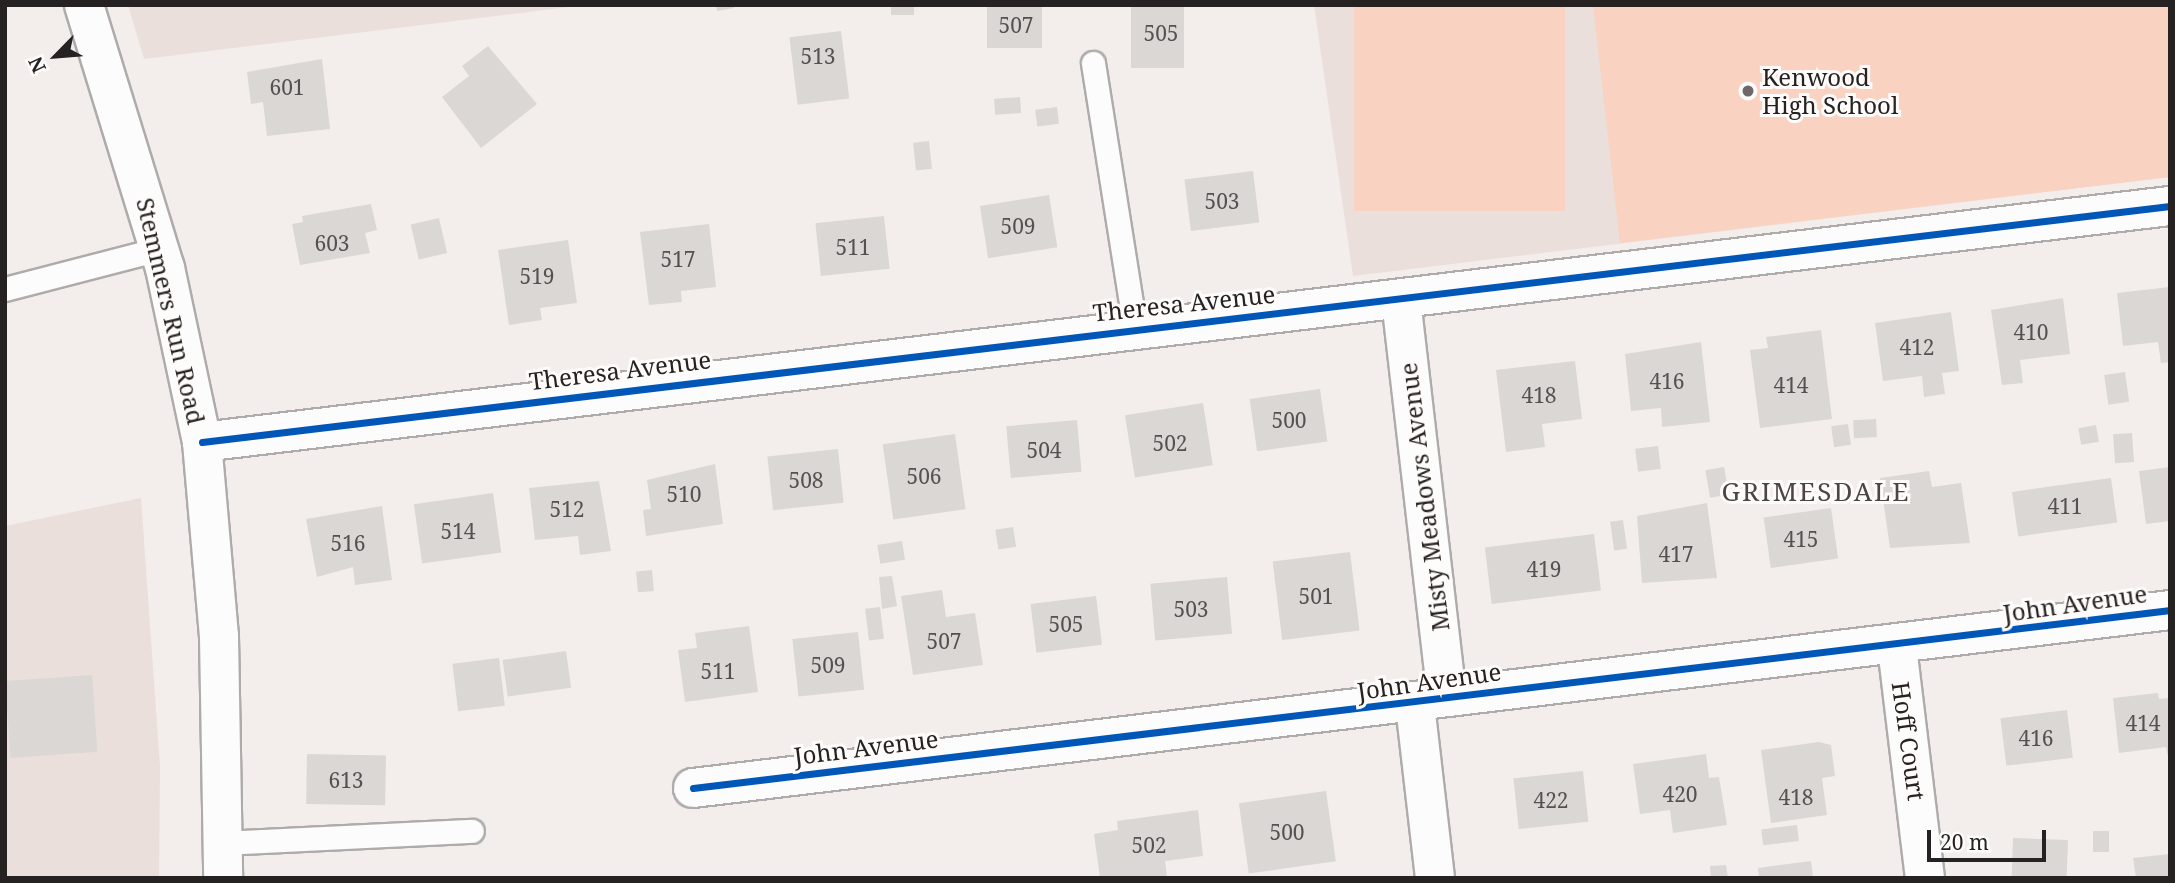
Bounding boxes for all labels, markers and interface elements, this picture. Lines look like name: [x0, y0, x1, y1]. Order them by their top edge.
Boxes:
house number: 507: [998, 12, 1034, 38]
house number: 505: [1143, 20, 1179, 46]
north arrow: [21, 21, 91, 91]
house number: 513: [800, 43, 836, 69]
text: N: [22, 53, 52, 77]
place label: Kenwood High School: [1762, 63, 1898, 119]
house number: 601: [269, 74, 305, 100]
marker: Kenwood High School: [1740, 83, 1756, 99]
house number: 503: [1204, 188, 1240, 214]
street label: Stemmers Run Road: [131, 195, 211, 427]
house number: 509: [1000, 213, 1036, 239]
house number: 603: [314, 230, 350, 256]
house number: 511: [835, 234, 871, 260]
house number: 517: [660, 246, 696, 272]
house number: 519: [519, 263, 555, 289]
street label: Theresa Avenue: [1091, 279, 1277, 327]
house number: 410: [2013, 319, 2049, 345]
house number: 412: [1899, 334, 1935, 360]
street label: Theresa Avenue: [527, 345, 713, 395]
street label: Misty Meadows Avenue: [1393, 361, 1455, 633]
house number: 416: [1649, 368, 1685, 394]
house number: 414: [1773, 372, 1809, 398]
house number: 418: [1521, 382, 1557, 408]
house number: 500: [1271, 407, 1307, 433]
house number: 502: [1152, 430, 1188, 456]
house number: 504: [1026, 437, 1062, 463]
house number: 506: [906, 463, 942, 489]
house number: 508: [788, 467, 824, 493]
district label: GRIMESDALE: [1723, 476, 1909, 508]
house number: 510: [666, 481, 702, 507]
house number: 411: [2047, 493, 2083, 519]
house number: 512: [549, 496, 585, 522]
house number: 514: [440, 518, 476, 544]
house number: 415: [1783, 526, 1819, 552]
house number: 516: [330, 530, 366, 556]
house number: 417: [1658, 541, 1694, 567]
house number: 419: [1526, 556, 1562, 582]
street label: John Avenue: [2001, 579, 2149, 627]
house number: 501: [1298, 583, 1334, 609]
house number: 503: [1173, 596, 1209, 622]
house number: 505: [1048, 611, 1084, 637]
house number: 507: [926, 628, 962, 654]
house number: 509: [810, 652, 846, 678]
street label: John Avenue: [1355, 657, 1503, 705]
house number: 511: [700, 658, 736, 684]
street label: Hoff Court: [1886, 680, 1932, 802]
house number: 414: [2125, 710, 2161, 736]
street label: John Avenue: [792, 724, 940, 770]
house number: 416: [2018, 725, 2054, 751]
house number: 613: [328, 767, 364, 793]
house number: 420: [1662, 781, 1698, 807]
house number: 418: [1778, 784, 1814, 810]
house number: 422: [1533, 787, 1569, 813]
scale bar: [1930, 816, 2049, 860]
house number: 500: [1269, 819, 1305, 845]
text: 20 m: [1940, 828, 1989, 856]
house number: 502: [1131, 832, 1167, 858]

